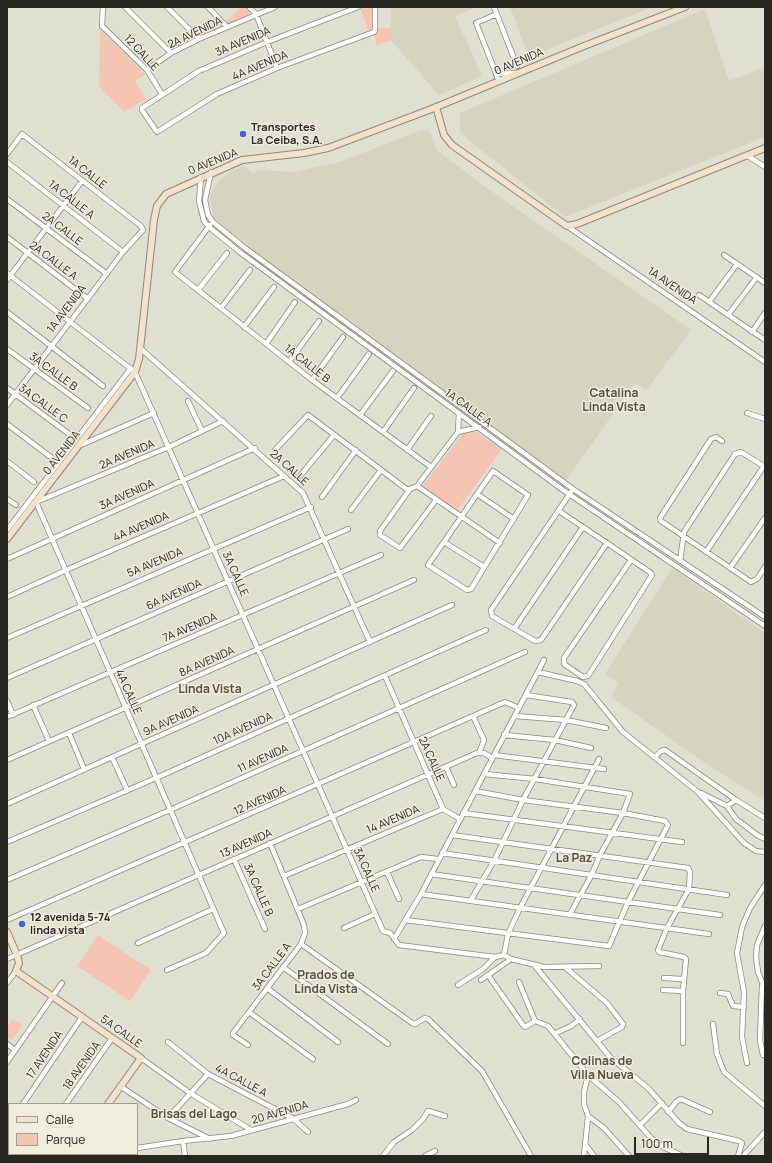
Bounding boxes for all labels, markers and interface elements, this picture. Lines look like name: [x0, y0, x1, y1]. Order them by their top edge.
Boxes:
street label: 2A AVENIDA: [166, 14, 224, 52]
street label: 3A AVENIDA: [213, 24, 273, 60]
street label: 12 CALLE: [121, 32, 161, 74]
street label: 0 AVENIDA: [492, 46, 546, 78]
street label: 4A AVENIDA: [230, 48, 290, 84]
place label: Transportes La Ceiba, S.A.: [251, 121, 323, 147]
marker: Transportes La Ceiba, S.A.: [238, 129, 248, 139]
street label: 0 AVENIDA: [186, 146, 240, 178]
street label: 1A CALLE: [65, 154, 109, 192]
street label: 1A CALLE A: [45, 178, 97, 222]
street label: 2A CALLE: [39, 209, 85, 249]
street label: 2A CALLE A: [26, 239, 80, 283]
street label: 1A AVENIDA: [645, 265, 699, 307]
street label: 1A AVENIDA: [45, 282, 89, 336]
street label: 1A CALLE B: [281, 342, 333, 386]
street label: 3A CALLE B: [26, 350, 80, 394]
street label: 3A CALLE C: [16, 382, 70, 426]
street label: 1A CALLE A: [442, 387, 494, 429]
district label: Catalina Linda Vista: [582, 387, 646, 415]
street label: 0 AVENIDA: [41, 428, 83, 478]
street label: 2A AVENIDA: [97, 437, 157, 473]
street label: 2A CALLE: [267, 447, 311, 489]
street label: 3A AVENIDA: [98, 477, 156, 513]
street label: 4A AVENIDA: [111, 509, 171, 545]
street label: 5A AVENIDA: [125, 545, 185, 581]
street label: 3A CALLE: [219, 550, 251, 598]
street label: 6A AVENIDA: [144, 577, 204, 613]
street label: 7A AVENIDA: [161, 611, 219, 645]
street label: 8A AVENIDA: [177, 644, 237, 680]
street label: 4A CALLE: [112, 667, 144, 717]
district label: Linda Vista: [178, 683, 242, 697]
street label: 9A AVENIDA: [141, 703, 201, 739]
street label: 10A AVENIDA: [211, 710, 275, 748]
street label: 2A CALLE: [415, 735, 447, 783]
street label: 11 AVENIDA: [236, 742, 290, 776]
street label: 12 AVENIDA: [232, 784, 288, 818]
street label: 14 AVENIDA: [365, 803, 421, 837]
street label: 13 AVENIDA: [218, 827, 274, 861]
street label: 3A CALLE: [350, 846, 382, 894]
district label: La Paz: [556, 852, 592, 866]
street label: 3A CALLE B: [241, 862, 275, 918]
place label: 12 avenida 5-74 linda vista: [30, 911, 110, 937]
marker: 12 avenida 5-74 linda vista: [17, 919, 27, 929]
street label: 3A CALLE A: [250, 940, 294, 994]
district label: Prados de Linda Vista: [294, 969, 358, 997]
street label: 5A CALLE: [98, 1013, 144, 1051]
street label: 17 AVENIDA: [24, 1028, 66, 1082]
street label: 18 AVENIDA: [60, 1039, 104, 1093]
district label: Colinas de Villa Nueva: [570, 1055, 634, 1083]
street label: 4A CALLE A: [213, 1062, 269, 1100]
street label: 20 AVENIDA: [250, 1099, 310, 1127]
legend: [8, 1103, 138, 1155]
district label: Brisas del Lago: [151, 1108, 237, 1122]
text: Calle: [46, 1111, 74, 1128]
scale bar: [636, 1129, 711, 1155]
text: Parque: [46, 1131, 85, 1148]
text: 100 m: [641, 1135, 673, 1152]

